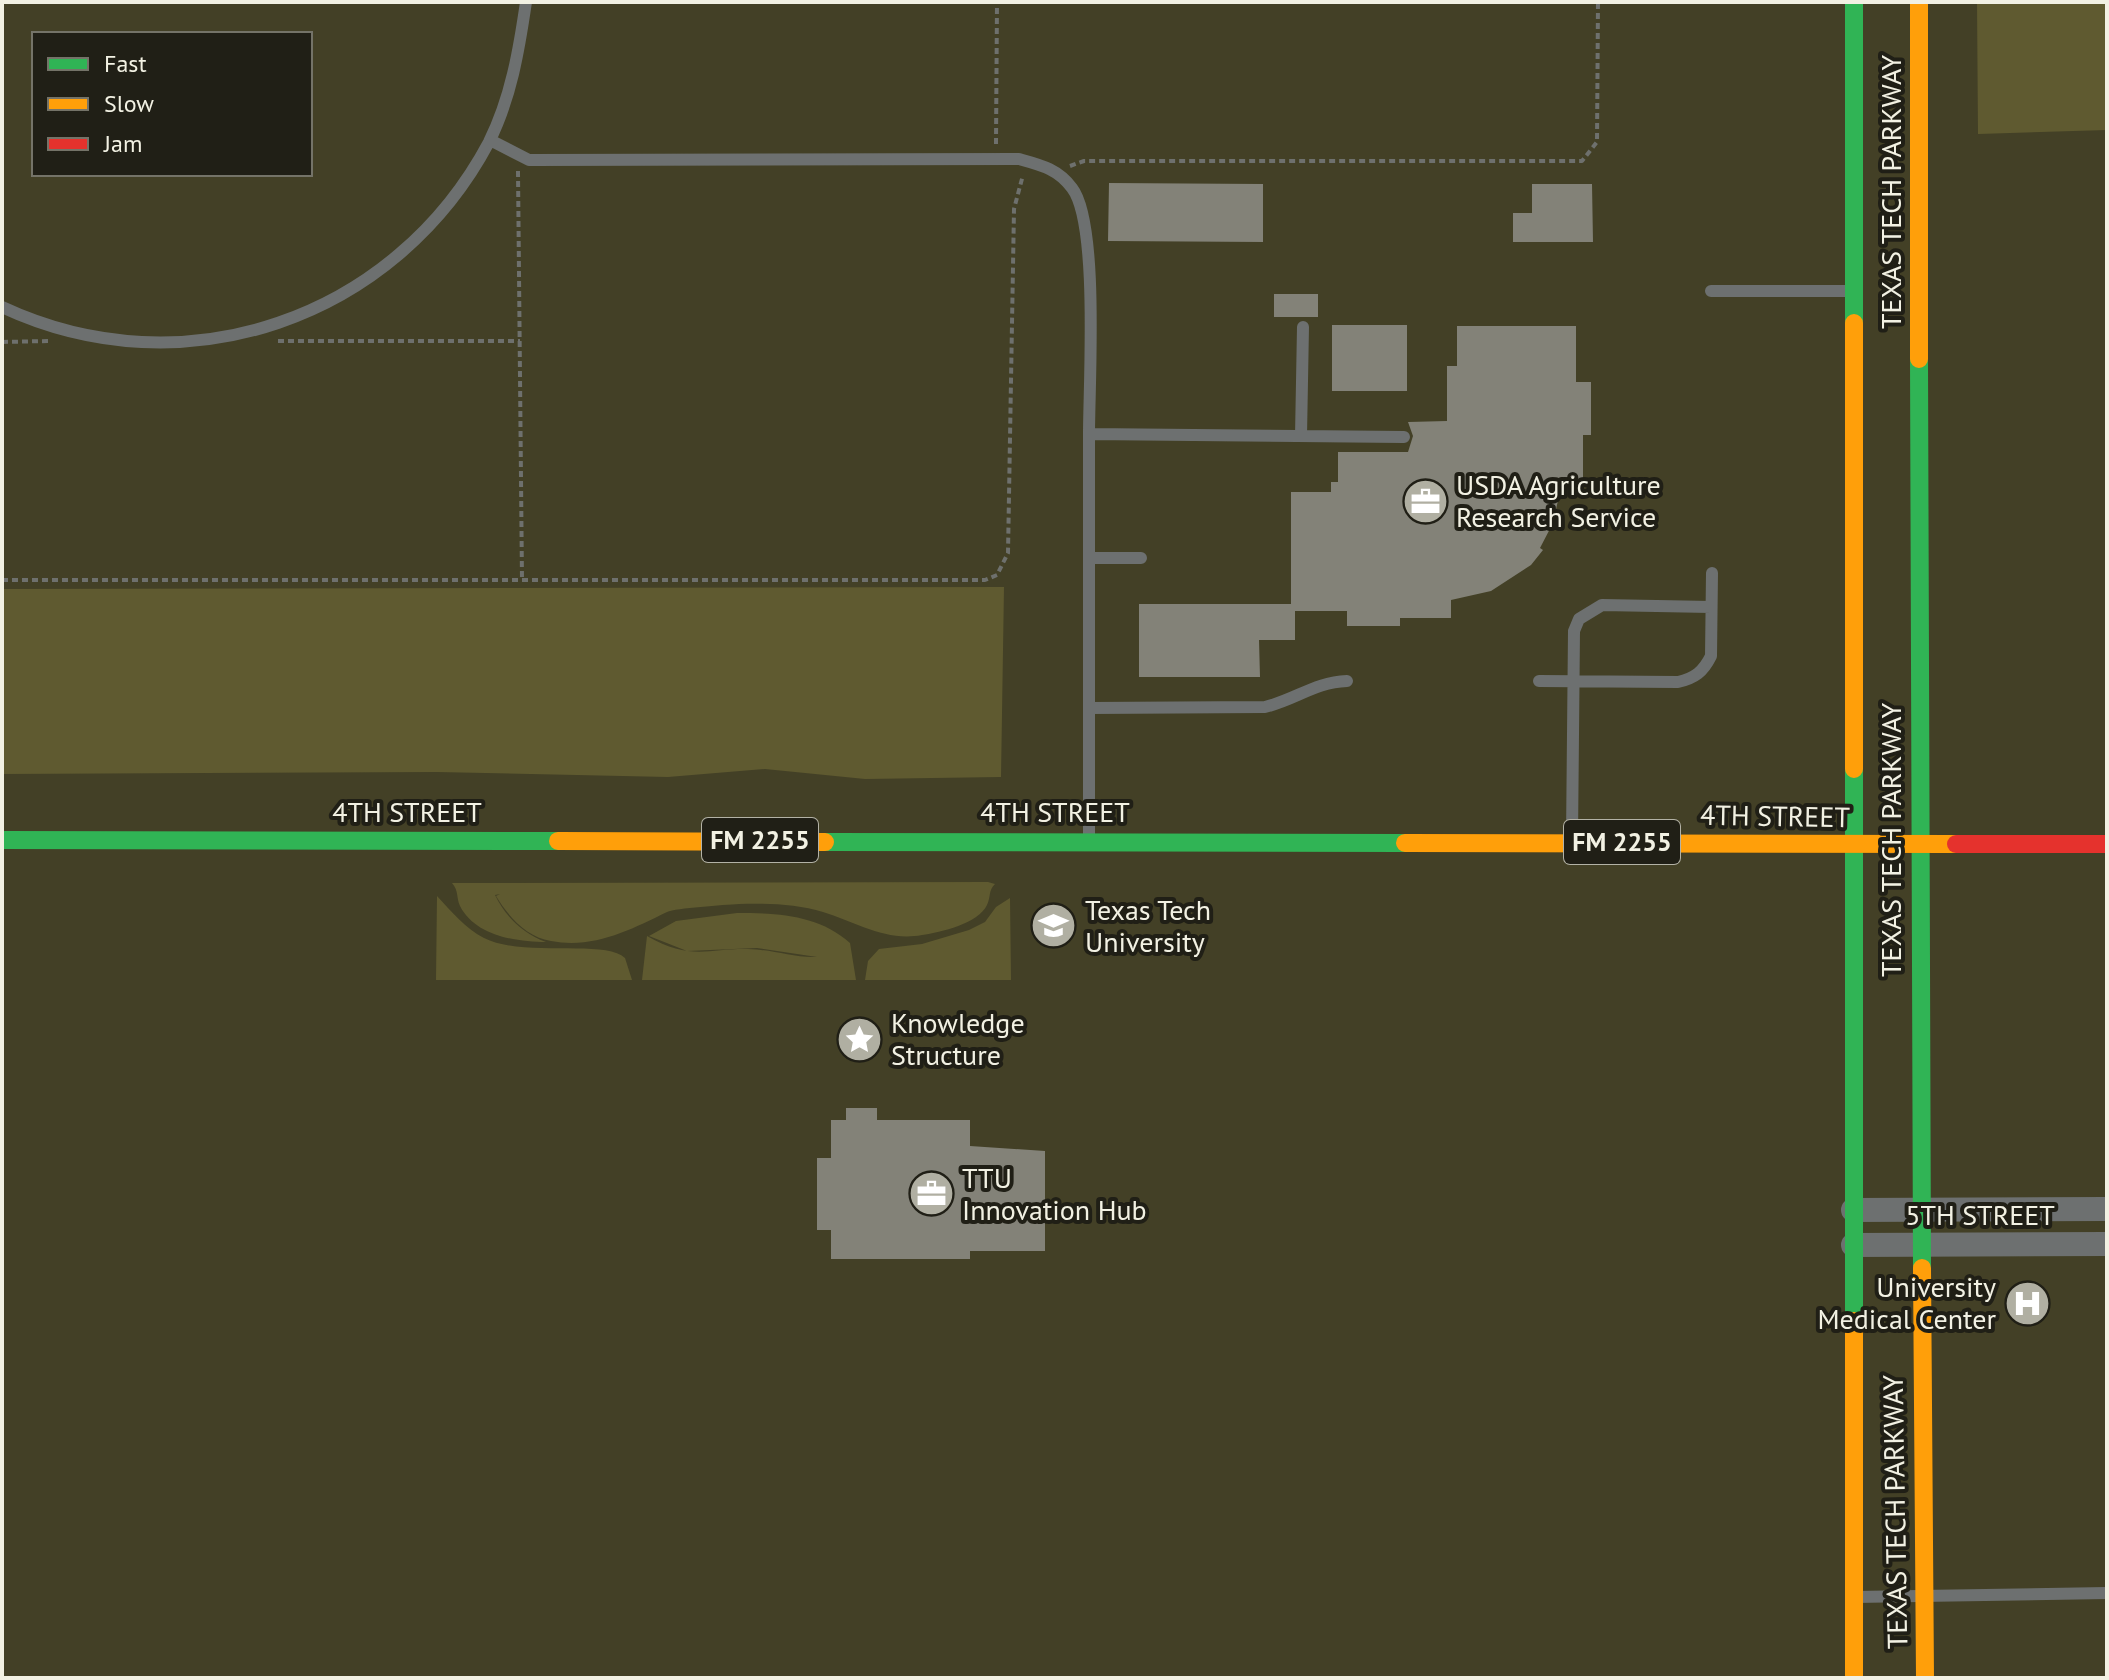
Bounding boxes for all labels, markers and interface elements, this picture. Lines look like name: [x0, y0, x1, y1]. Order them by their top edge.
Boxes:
legend: [32, 32, 312, 176]
text: Fast: [104, 48, 147, 79]
street label: TEXAS TECH PARKWAY: [1872, 55, 1909, 329]
text: Slow: [104, 88, 154, 119]
text: Jam: [103, 128, 142, 159]
place label: USDA Agriculture Research Service: [1456, 466, 1661, 535]
office icon: USDA Agriculture Research Service: [1401, 477, 1449, 525]
street label: TEXAS TECH PARKWAY: [1872, 703, 1909, 977]
street label: 4TH STREET: [332, 793, 482, 830]
street label: 4TH STREET: [980, 793, 1130, 830]
street label: 4TH STREET: [1700, 796, 1851, 835]
road number: FM 2255: [702, 818, 818, 862]
road number: FM 2255: [1564, 820, 1680, 864]
place label: Texas Tech University: [1085, 891, 1211, 960]
school or university icon: Texas Tech University: [1030, 902, 1078, 950]
place label: Knowledge Structure: [891, 1004, 1025, 1073]
place icon: Knowledge Structure: [836, 1015, 884, 1063]
place label: TTU Innovation Hub: [962, 1159, 1147, 1228]
office icon: TTU Innovation Hub: [907, 1170, 955, 1218]
street label: 5TH STREET: [1905, 1196, 2055, 1233]
place label: University Medical Center: [1817, 1268, 1996, 1337]
hospital icon: University Medical Center: [2003, 1279, 2051, 1327]
street label: TEXAS TECH PARKWAY: [1874, 1374, 1915, 1649]

